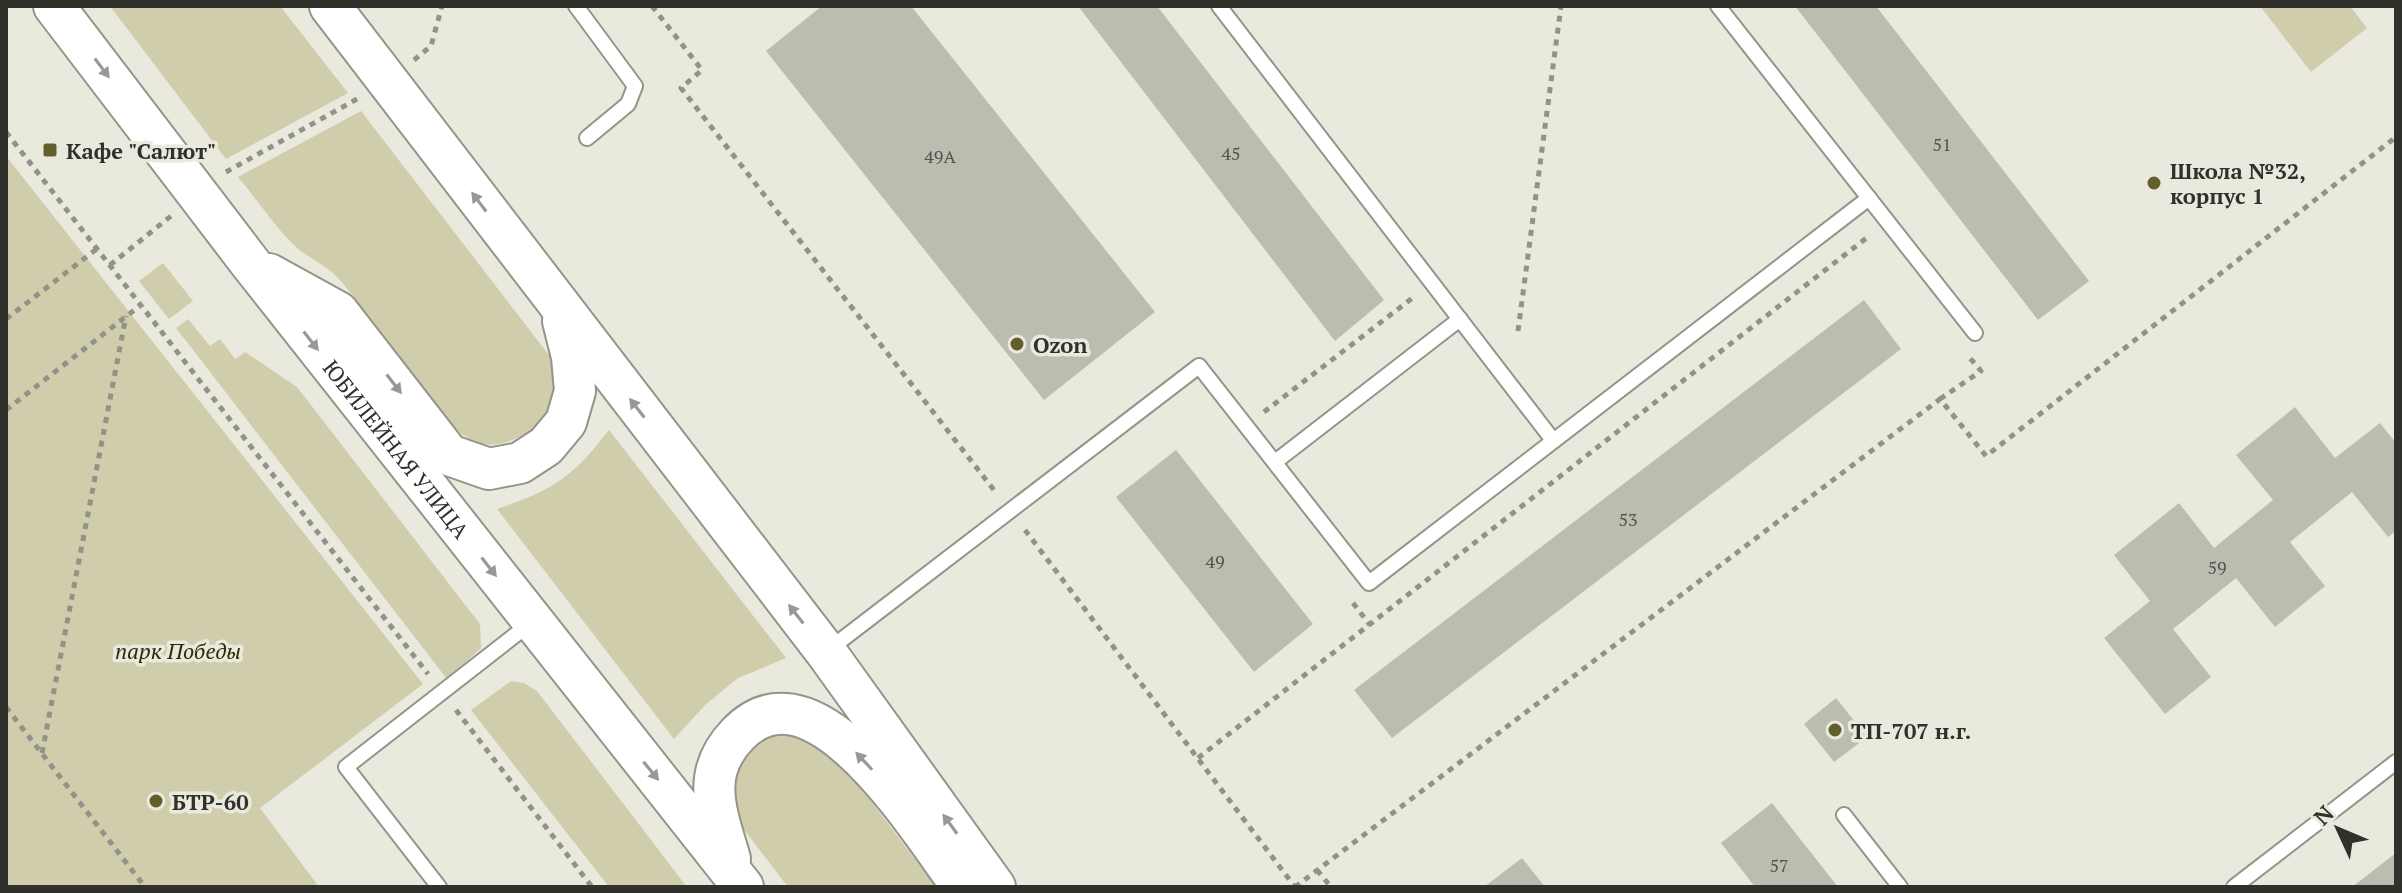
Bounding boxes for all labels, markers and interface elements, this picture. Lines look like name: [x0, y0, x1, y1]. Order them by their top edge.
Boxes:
one-way arrow: [93, 58, 109, 78]
house number: 51: [1932, 132, 1952, 156]
place label: Кафе "Салют": [66, 136, 216, 165]
marker: Кафе "Салют": [41, 141, 59, 159]
house number: 45: [1221, 141, 1241, 165]
house number: 49А: [924, 144, 956, 168]
place label: Школа №32, корпус 1: [2170, 156, 2306, 210]
marker: Школа №32, корпус 1: [2145, 174, 2163, 192]
one-way arrow: [471, 192, 487, 212]
place label: Ozon: [1033, 330, 1087, 359]
one-way arrow: [303, 331, 319, 351]
marker: Ozon: [1008, 335, 1026, 353]
street label: ЮБИЛЕЙНАЯ УЛИЦА: [317, 354, 477, 545]
one-way arrow: [385, 374, 401, 394]
one-way arrow: [629, 398, 646, 418]
house number: 53: [1618, 507, 1638, 531]
house number: 49: [1205, 549, 1225, 573]
house number: 59: [2207, 555, 2227, 579]
one-way arrow: [481, 557, 497, 577]
one-way arrow: [789, 604, 805, 624]
park label: парк Победы: [115, 636, 241, 665]
place label: ТП-707 н.г.: [1851, 716, 1971, 745]
marker: ТП-707 н.г.: [1826, 721, 1844, 739]
one-way arrow: [855, 751, 873, 770]
one-way arrow: [642, 761, 659, 781]
place label: БТР-60: [172, 787, 249, 816]
north arrow: [2298, 789, 2378, 869]
marker: БТР-60: [147, 792, 165, 810]
text: N: [2307, 798, 2340, 831]
one-way arrow: [942, 813, 958, 834]
house number: 57: [1769, 853, 1789, 877]

